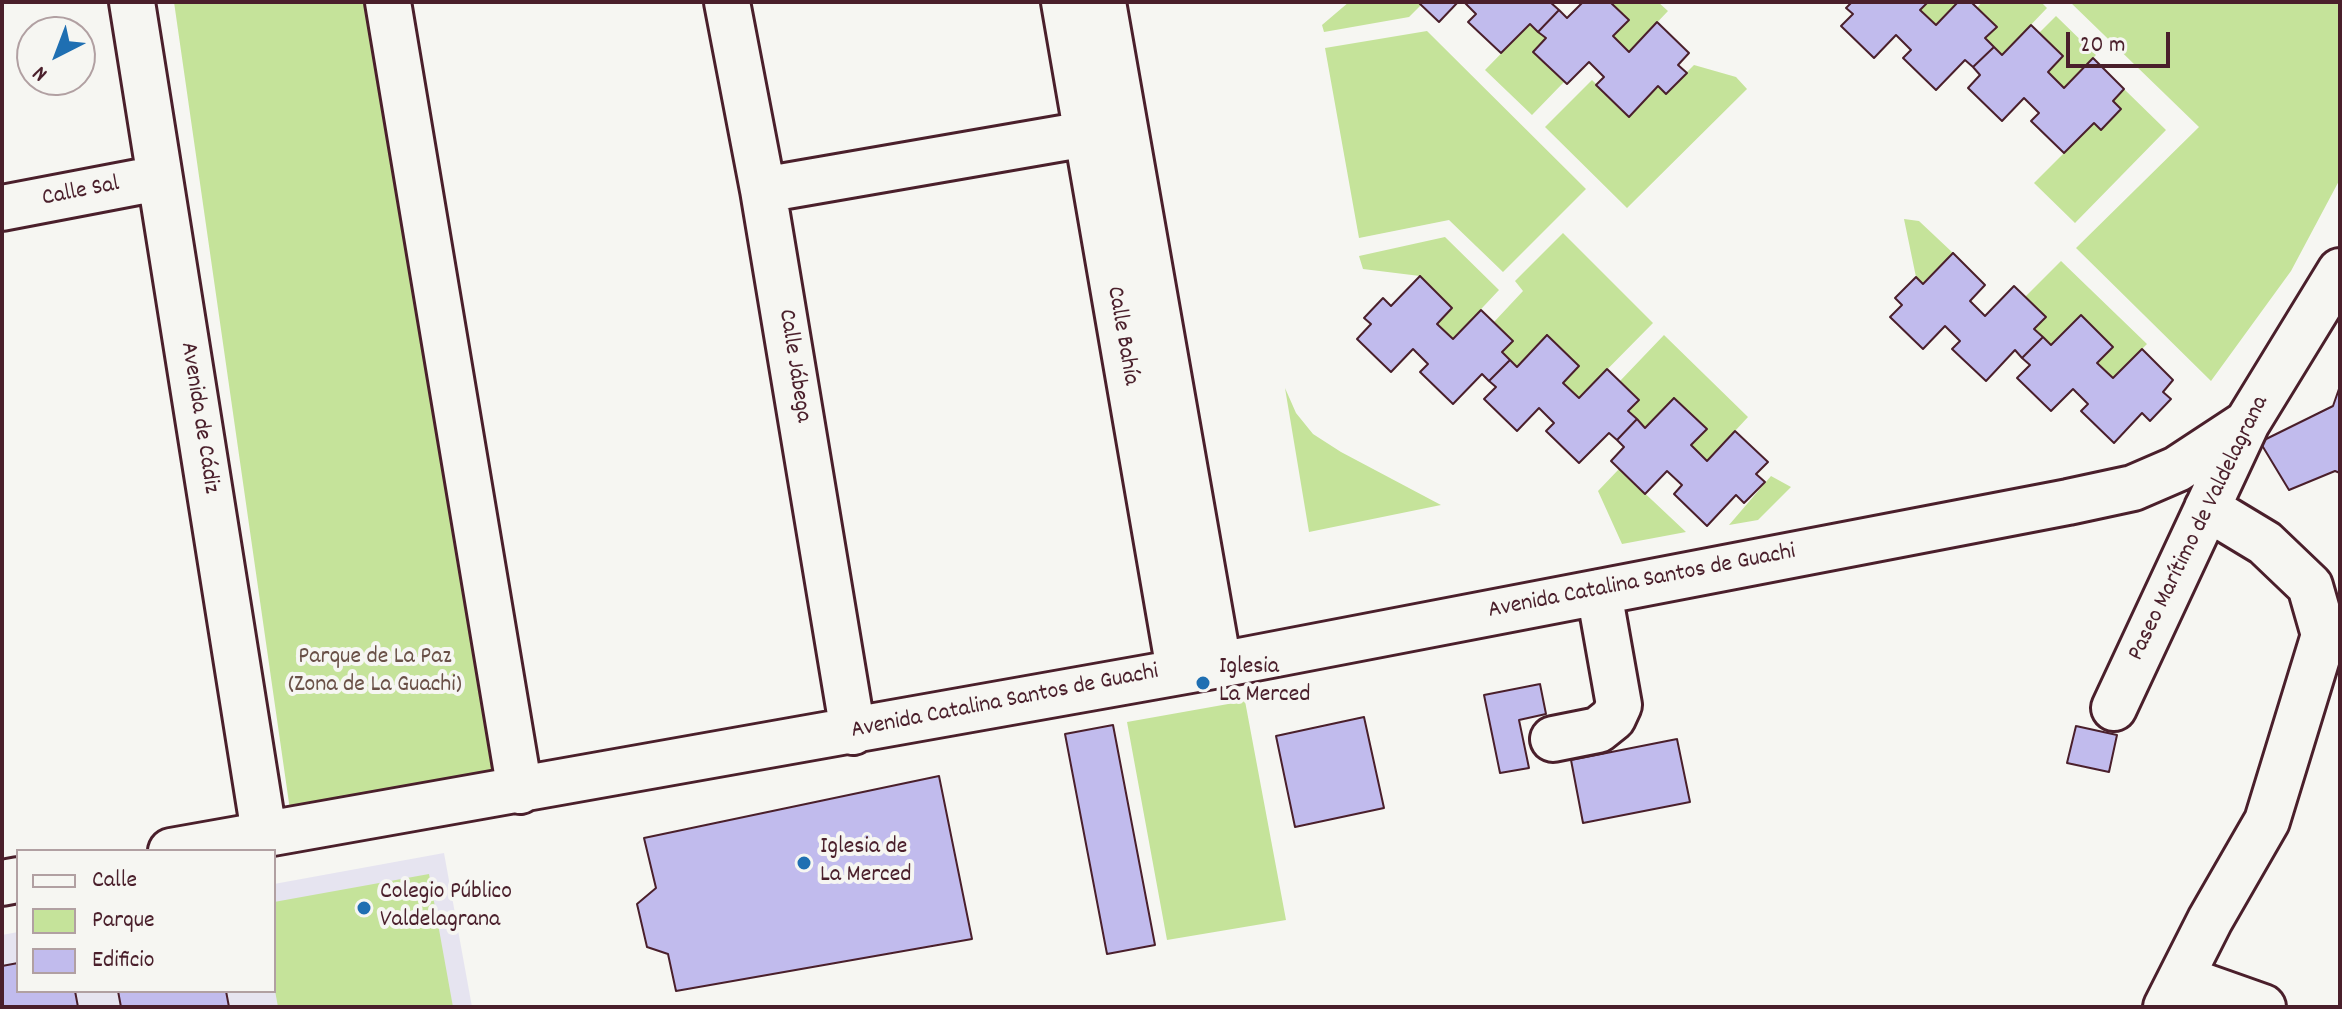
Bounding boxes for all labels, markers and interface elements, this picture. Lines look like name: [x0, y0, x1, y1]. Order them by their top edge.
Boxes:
north arrow: [16, 16, 96, 96]
scale bar: [2070, 16, 2174, 66]
text: 20 m: [2080, 29, 2126, 63]
text: N: [27, 58, 55, 88]
street label: Calle Sal: [40, 171, 122, 215]
street label: Calle Bahía: [1098, 284, 1144, 388]
street label: Calle Jábega: [770, 307, 816, 425]
street label: Avenida de Cádiz: [172, 340, 224, 496]
street label: Paseo Marítimo de Valdelagrana: [2123, 392, 2277, 666]
street label: Avenida Catalina Santos de Guachi: [1486, 539, 1798, 627]
park label: Parque de La Paz (Zona de La Guachi): [288, 645, 462, 701]
place label: Iglesia La Merced: [1219, 655, 1311, 711]
street label: Avenida Catalina Santos de Guachi: [849, 659, 1161, 747]
marker: Iglesia La Merced: [1194, 674, 1212, 692]
place label: Iglesia de La Merced: [820, 835, 912, 891]
legend: [16, 849, 276, 993]
marker: Iglesia de La Merced: [795, 854, 813, 872]
text: Calle: [92, 864, 137, 898]
place label: Colegio Público Valdelagrana: [380, 880, 512, 936]
marker: Colegio Público Valdelagrana: [355, 899, 373, 917]
text: Parque: [92, 904, 155, 938]
text: Edificio: [92, 944, 154, 978]

